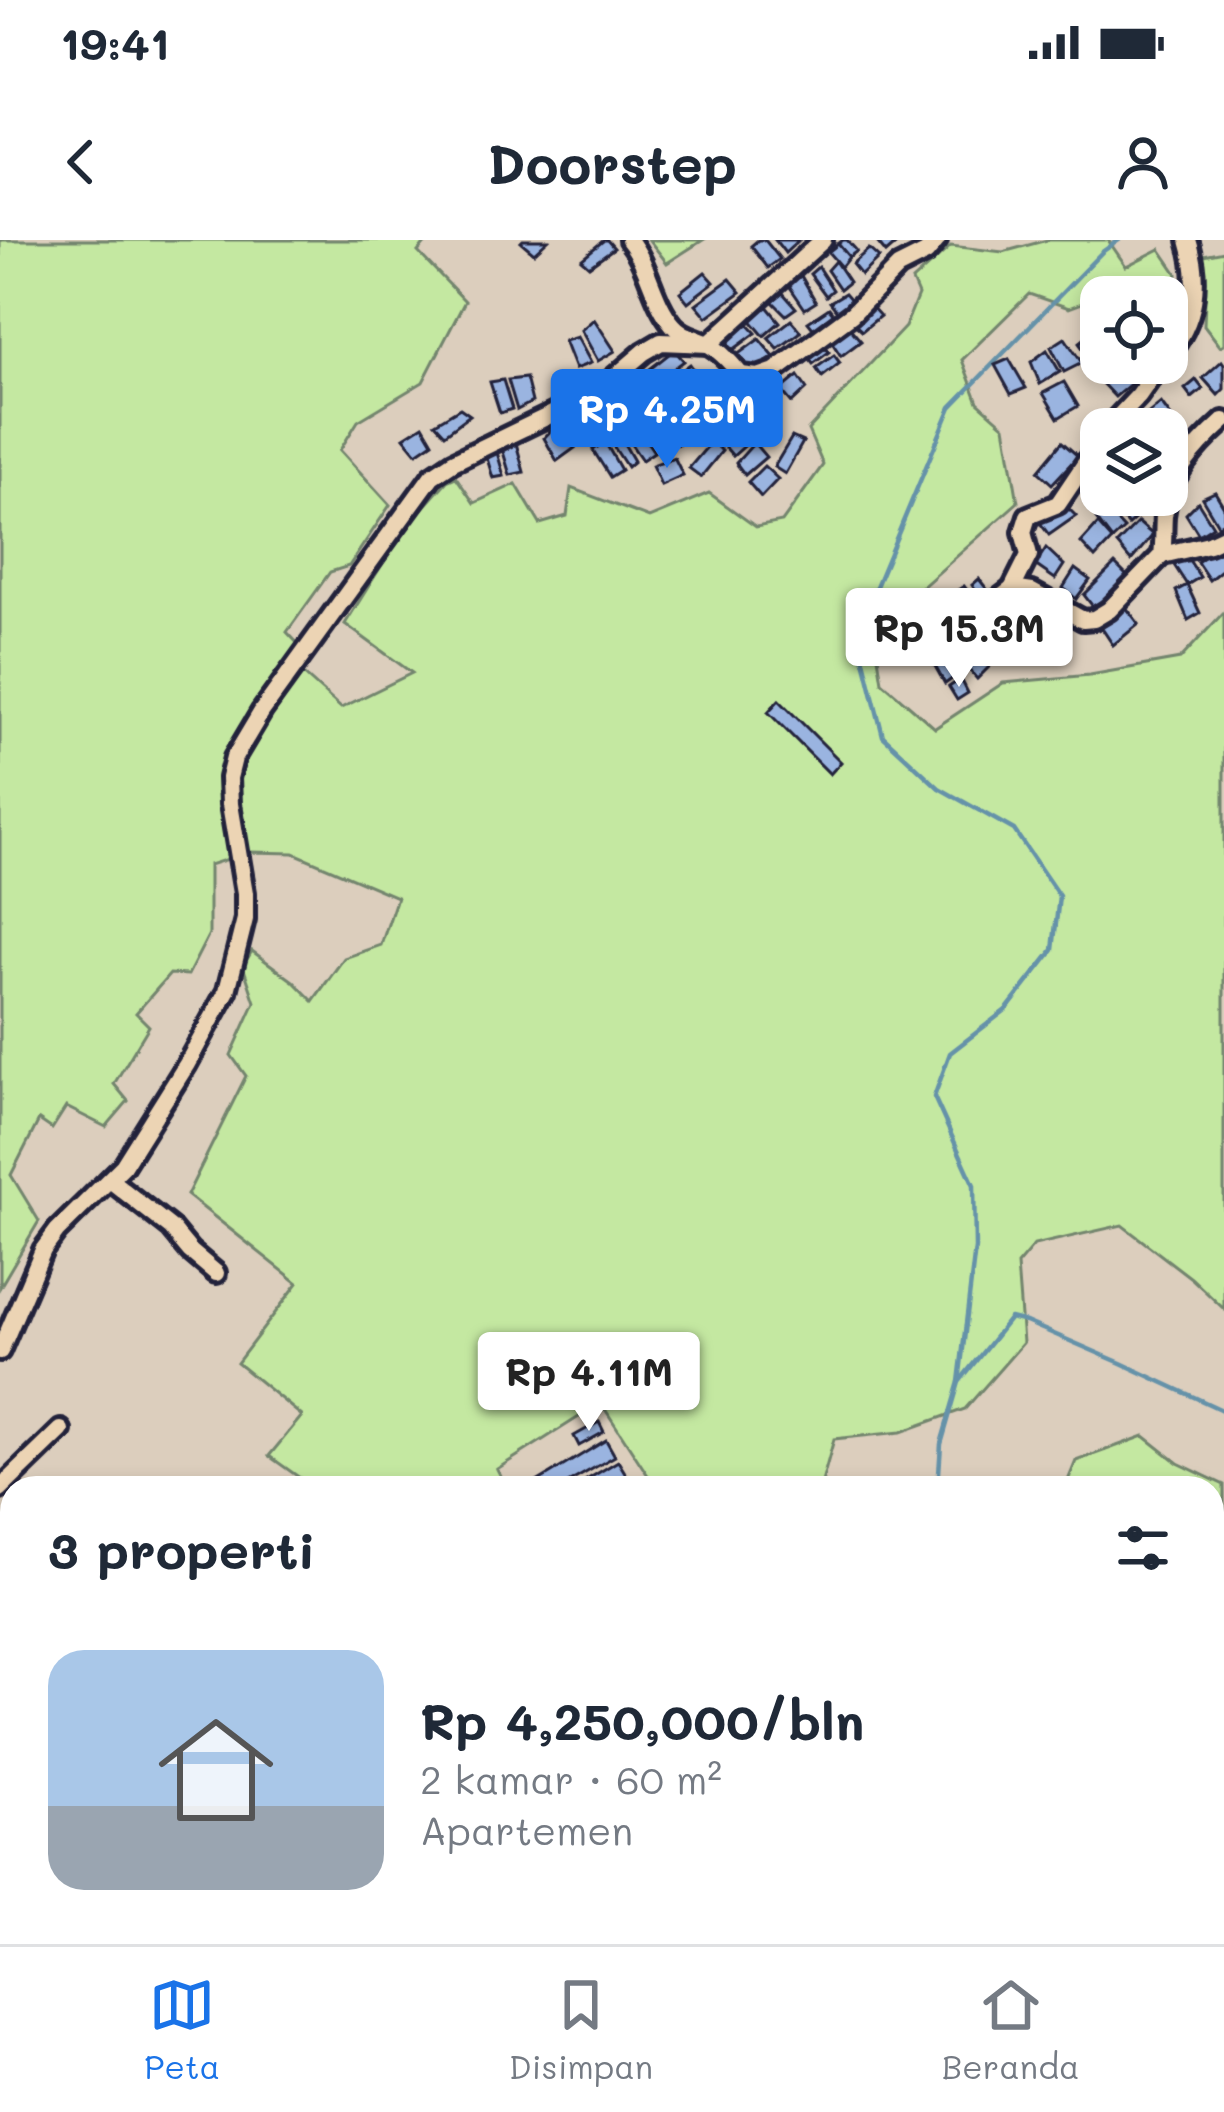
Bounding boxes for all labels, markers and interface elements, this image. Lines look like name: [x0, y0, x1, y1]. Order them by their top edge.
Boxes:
text: 19:41: [60, 13, 170, 71]
text: Doorstep: [487, 127, 737, 198]
icon: back: [48, 129, 114, 195]
icon: person: [1110, 129, 1176, 195]
map controls: [1080, 276, 1188, 516]
button: locate: [1080, 276, 1188, 384]
pin: Rp 4.25M: [543, 369, 791, 471]
text: Rp 4.25M: [578, 382, 756, 433]
button: layers: [1080, 408, 1188, 516]
pin: Rp 15.3M: [835, 588, 1083, 690]
text: Rp 15.3M: [873, 601, 1045, 652]
pin: Rp 4.11M: [465, 1332, 713, 1434]
text: Rp 4.11M: [505, 1345, 673, 1396]
text: 3 properti: [48, 1515, 316, 1582]
icon: filters: [1110, 1515, 1176, 1581]
text: Rp 4,250,000/bln: [420, 1686, 864, 1753]
icon: home: [144, 1698, 288, 1842]
text: 2 kamar · 60 m²: [420, 1753, 722, 1804]
text: Apartemen: [420, 1804, 633, 1855]
tab: Peta: [144, 1972, 220, 2087]
tab: Disimpan: [509, 1972, 653, 2087]
tab: Beranda: [942, 1972, 1080, 2087]

